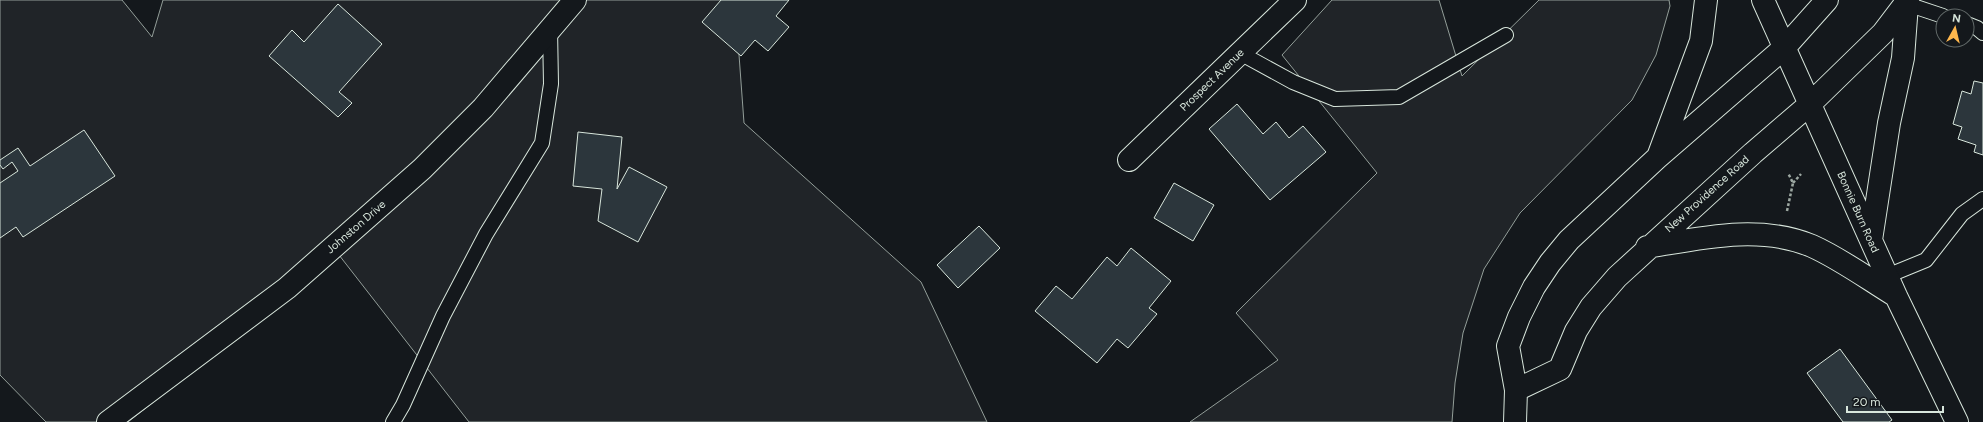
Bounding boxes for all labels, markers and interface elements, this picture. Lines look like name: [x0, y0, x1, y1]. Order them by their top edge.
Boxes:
north arrow: [1935, 8, 1975, 48]
text: N: [1951, 12, 1961, 26]
street label: Prospect Avenue: [1177, 46, 1247, 114]
street label: New Providence Road: [1662, 153, 1752, 235]
street label: Bonnie Burn Road: [1834, 169, 1882, 255]
street label: Johnston Drive: [324, 198, 388, 256]
scale bar: [1847, 388, 1943, 414]
text: 20 m: [1853, 395, 1881, 409]

